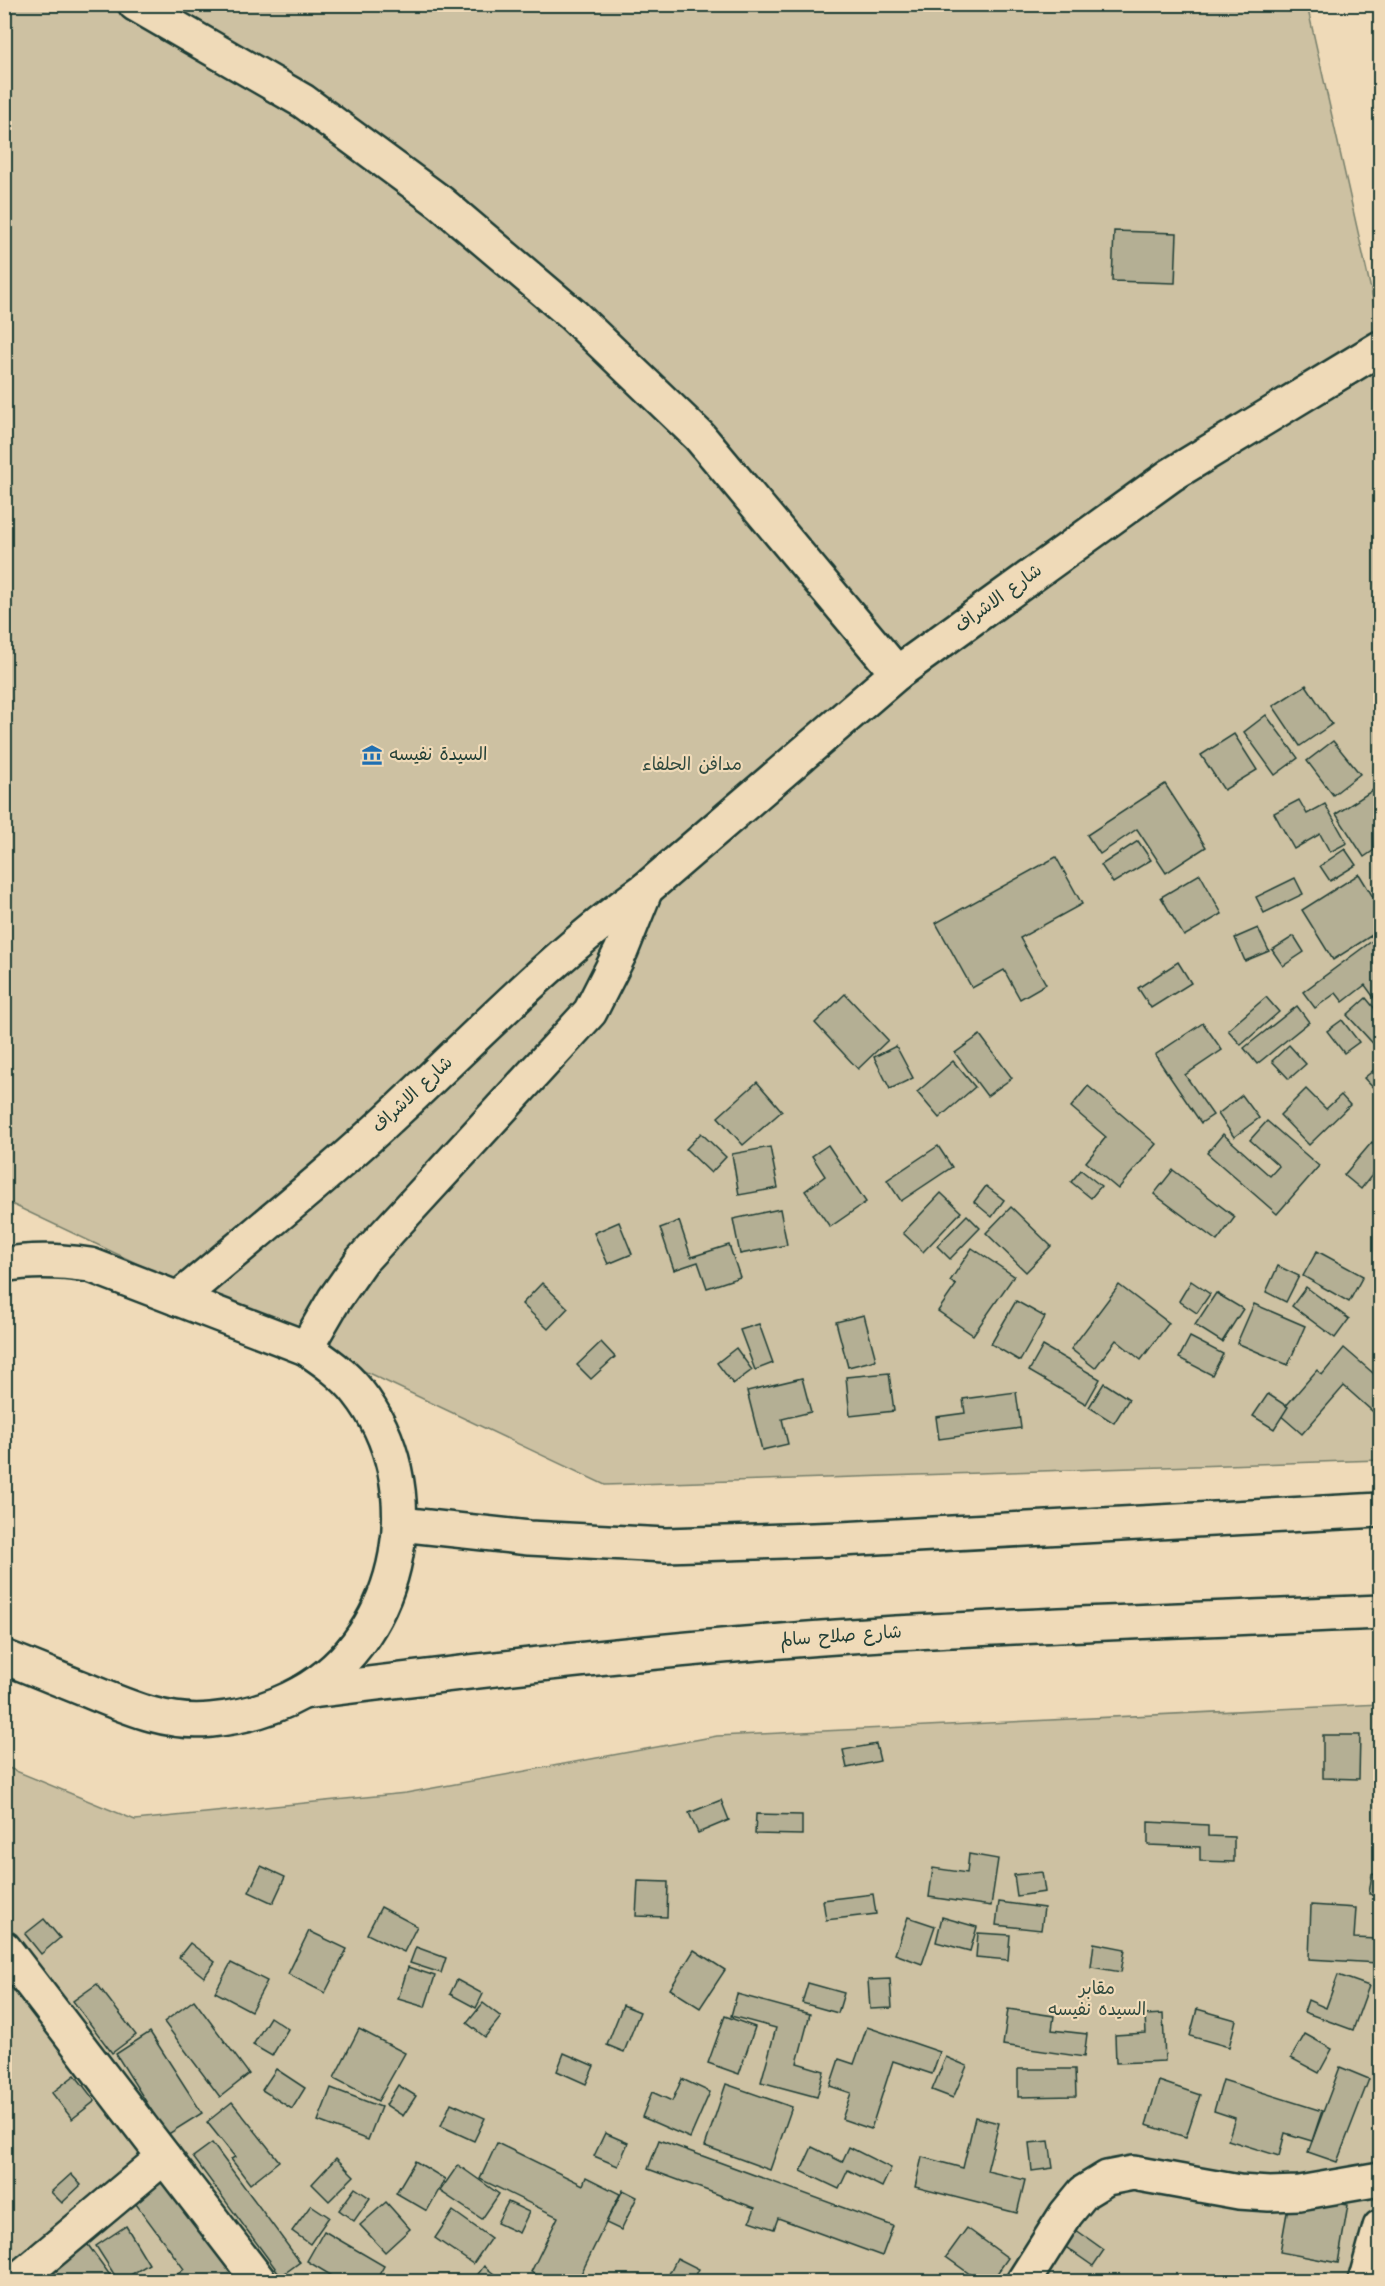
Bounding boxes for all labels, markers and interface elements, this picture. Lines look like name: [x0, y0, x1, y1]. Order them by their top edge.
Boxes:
street label: شارع الاشراف: [949, 557, 1049, 641]
place label: السيدة نفيسه: [389, 741, 487, 770]
museum icon: السيدة نفيسه: [360, 743, 384, 767]
park label: مدافن الحلفاء: [642, 751, 742, 780]
street label: شارع الاشراف: [366, 1049, 460, 1141]
street label: شارع صلاح سالم: [779, 1618, 903, 1656]
park label: مقابر السيده نفيسه: [1048, 1975, 1146, 2025]

